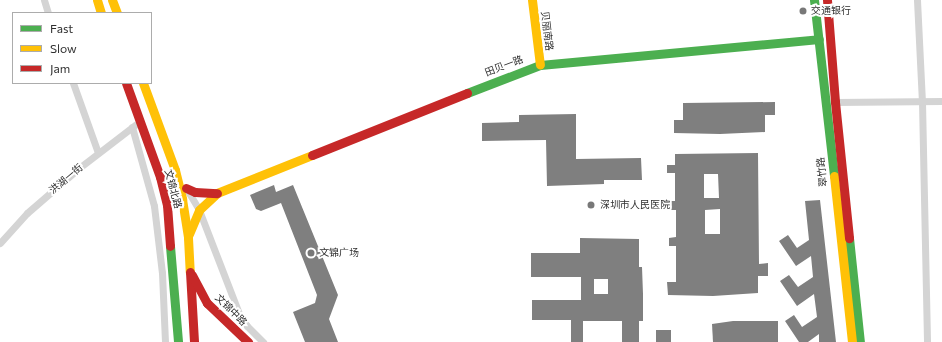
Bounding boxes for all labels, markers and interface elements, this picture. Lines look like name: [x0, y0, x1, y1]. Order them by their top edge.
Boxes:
place label: 交通银行: [811, 5, 851, 17]
marker: 交通银行: [798, 6, 808, 16]
street label: 贝丽南路: [539, 10, 555, 52]
legend: [12, 12, 152, 84]
text: Fast: [50, 21, 73, 35]
text: Slow: [50, 41, 77, 55]
street label: 田贝一路: [483, 53, 525, 79]
text: Jam: [50, 61, 70, 75]
street label: 翠竹路: [814, 156, 830, 188]
street label: 洪湖一街: [47, 162, 85, 196]
street label: 文锦北路: [162, 168, 184, 210]
marker: 深圳市人民医院: [585, 199, 597, 211]
place label: 深圳市人民医院: [600, 199, 670, 211]
place label: 文锦广场: [319, 247, 359, 259]
marker: 文锦广场: [306, 248, 316, 258]
street label: 文锦中路: [213, 292, 249, 328]

